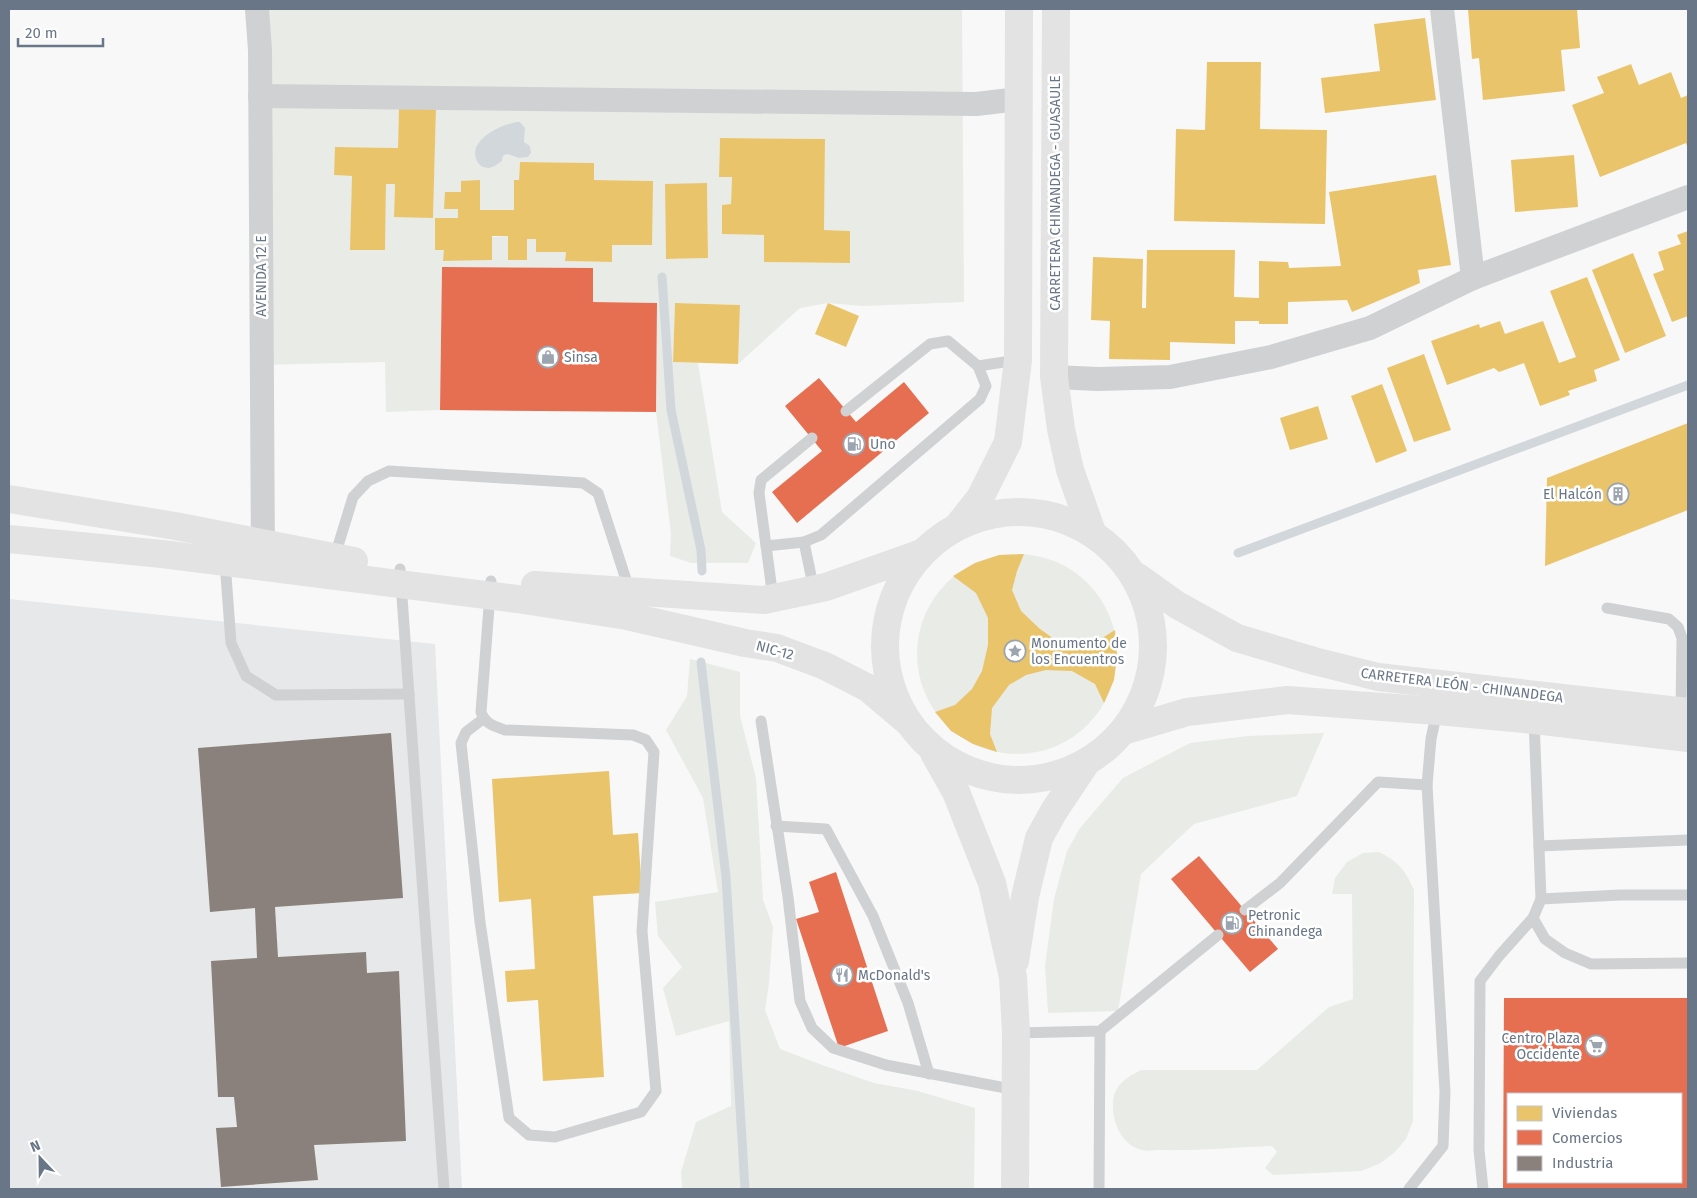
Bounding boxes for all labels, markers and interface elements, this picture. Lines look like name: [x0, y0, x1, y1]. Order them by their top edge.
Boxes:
scale bar: [18, 15, 102, 47]
text: 20 m: [25, 24, 58, 42]
street label: CARRETERA CHINANDEGA - GUASAULE: [1047, 75, 1064, 311]
street label: AVENIDA 12 E: [253, 235, 270, 317]
shop icon: Sinsa: [536, 345, 560, 369]
place label: Sinsa: [564, 349, 598, 366]
fuel station icon: Uno: [842, 432, 866, 456]
place label: Uno: [870, 436, 896, 453]
building icon: El Halcón: [1606, 482, 1630, 506]
place label: El Halcón: [1543, 486, 1602, 503]
place label: Monumento de los Encuentros: [1031, 635, 1127, 668]
street label: NIC-12: [754, 637, 796, 664]
place icon: Monumento de los Encuentros: [1003, 639, 1027, 663]
street label: CARRETERA LEÓN - CHINANDEGA: [1360, 664, 1564, 706]
place label: Petronic Chinandega: [1248, 907, 1323, 940]
fuel station icon: Petronic Chinandega: [1220, 911, 1244, 935]
restaurant icon: McDonald's: [830, 963, 854, 987]
place label: McDonald's: [858, 967, 931, 984]
place label: Centro Plaza Occidente: [1502, 1030, 1580, 1063]
supermarket icon: Centro Plaza Occidente: [1584, 1034, 1608, 1058]
legend: [1507, 1093, 1682, 1183]
text: Viviendas: [1552, 1104, 1617, 1122]
text: Comercios: [1552, 1129, 1622, 1147]
north arrow: [15, 1133, 65, 1183]
text: N: [28, 1137, 43, 1156]
text: Industria: [1552, 1154, 1614, 1172]

